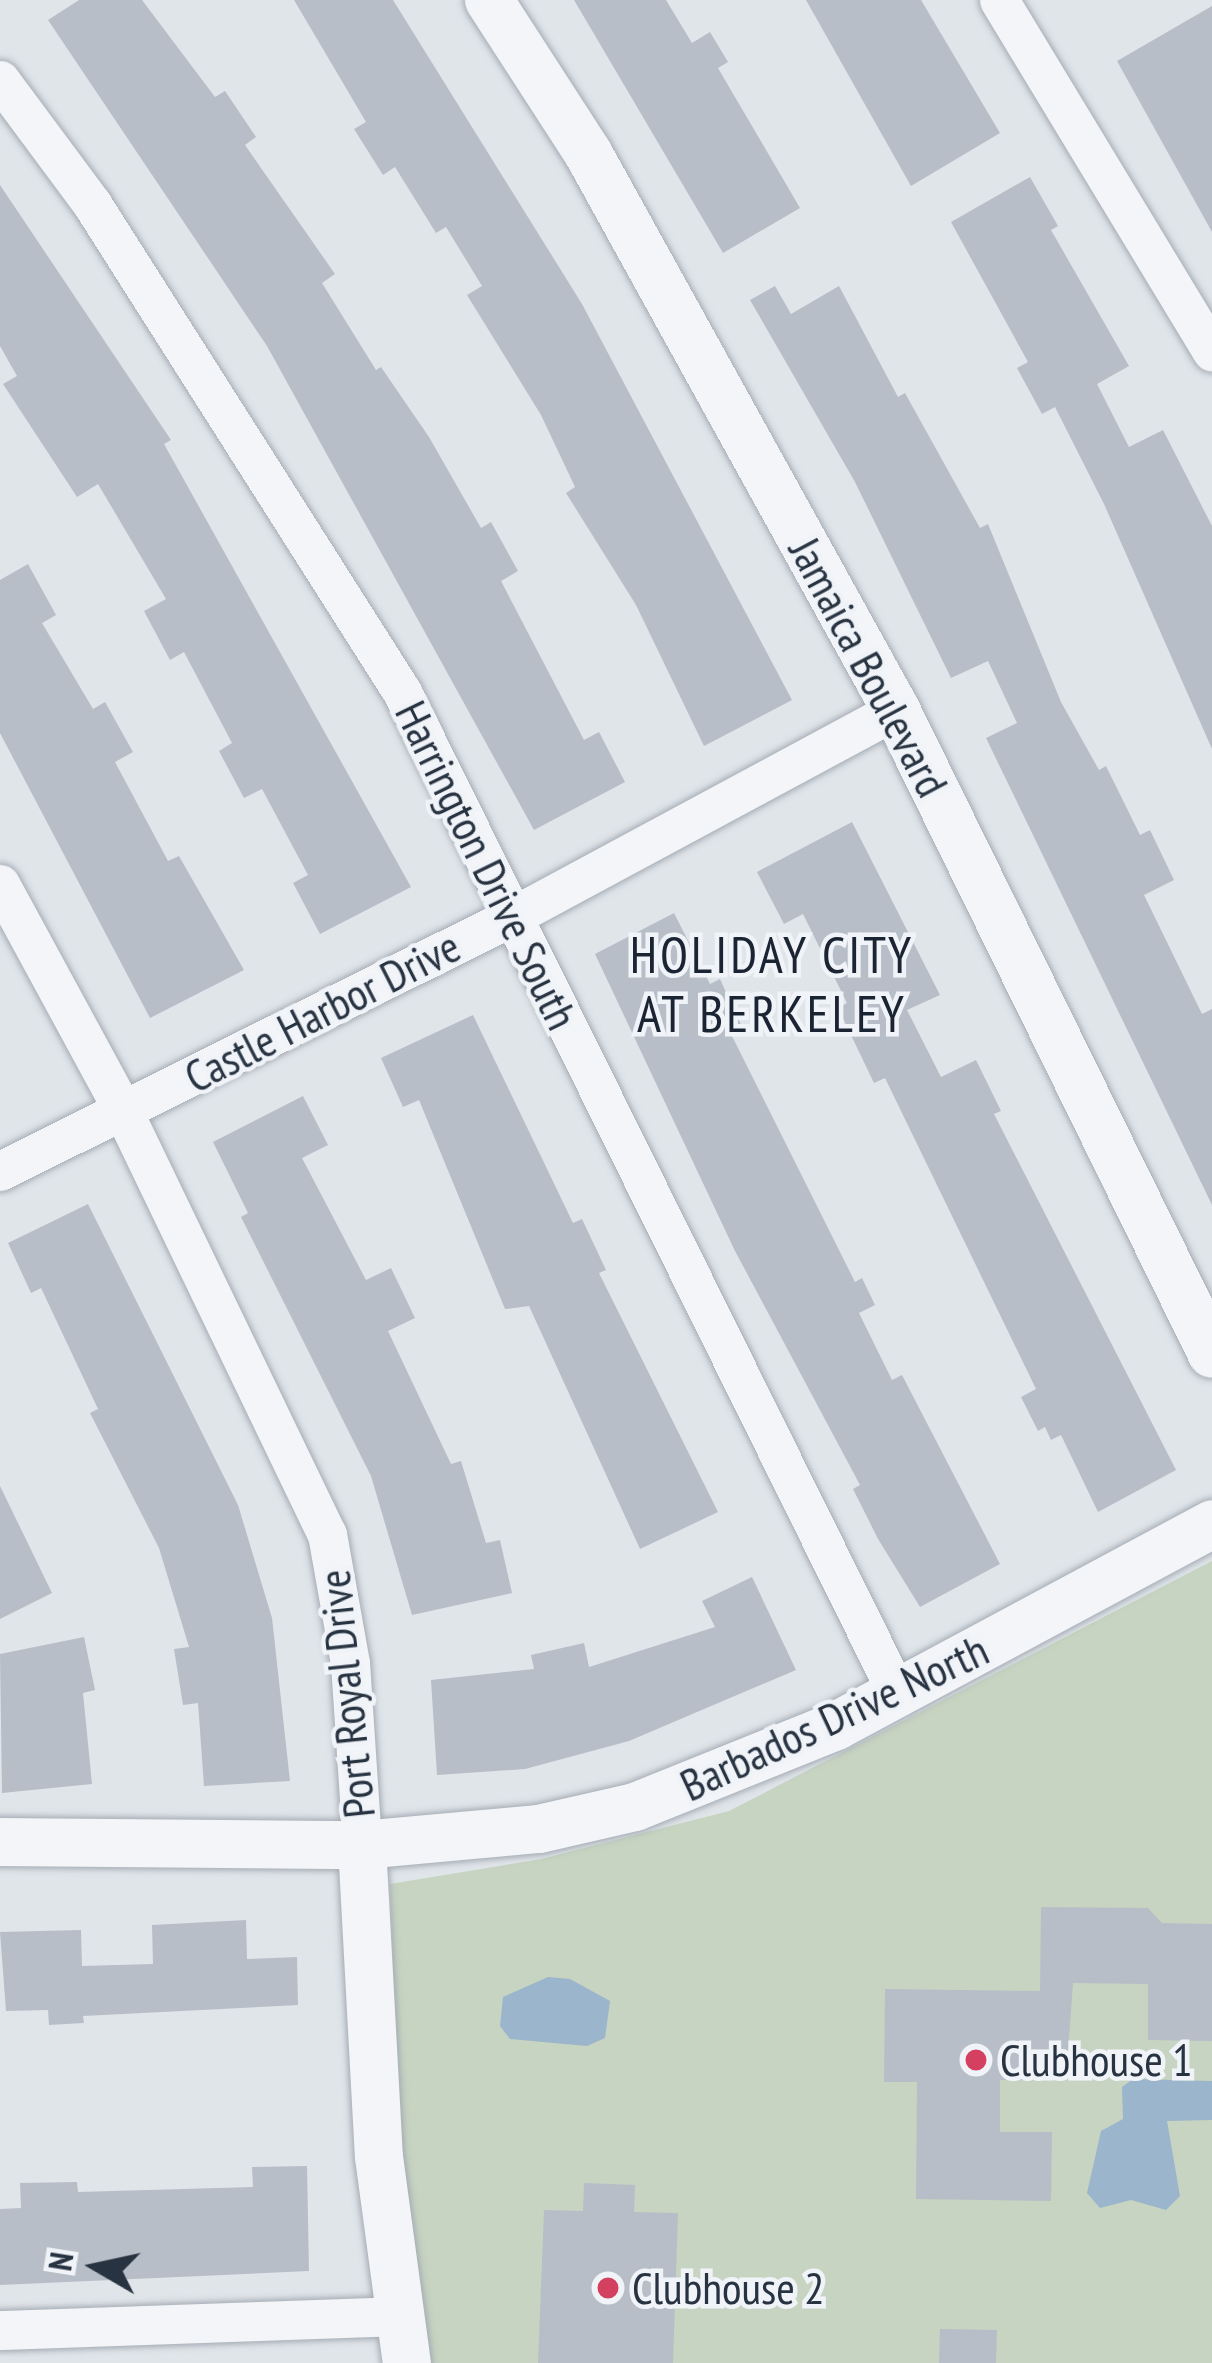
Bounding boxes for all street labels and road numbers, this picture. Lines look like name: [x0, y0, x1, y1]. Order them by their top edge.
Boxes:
street label: Jamaica Boulevard: [778, 528, 960, 806]
street label: Harrington Drive South: [384, 692, 590, 1038]
street label: Castle Harbor Drive: [176, 919, 468, 1103]
street label: Port Royal Drive: [306, 1567, 386, 1821]
street label: Barbados Drive North: [672, 1622, 996, 1812]

